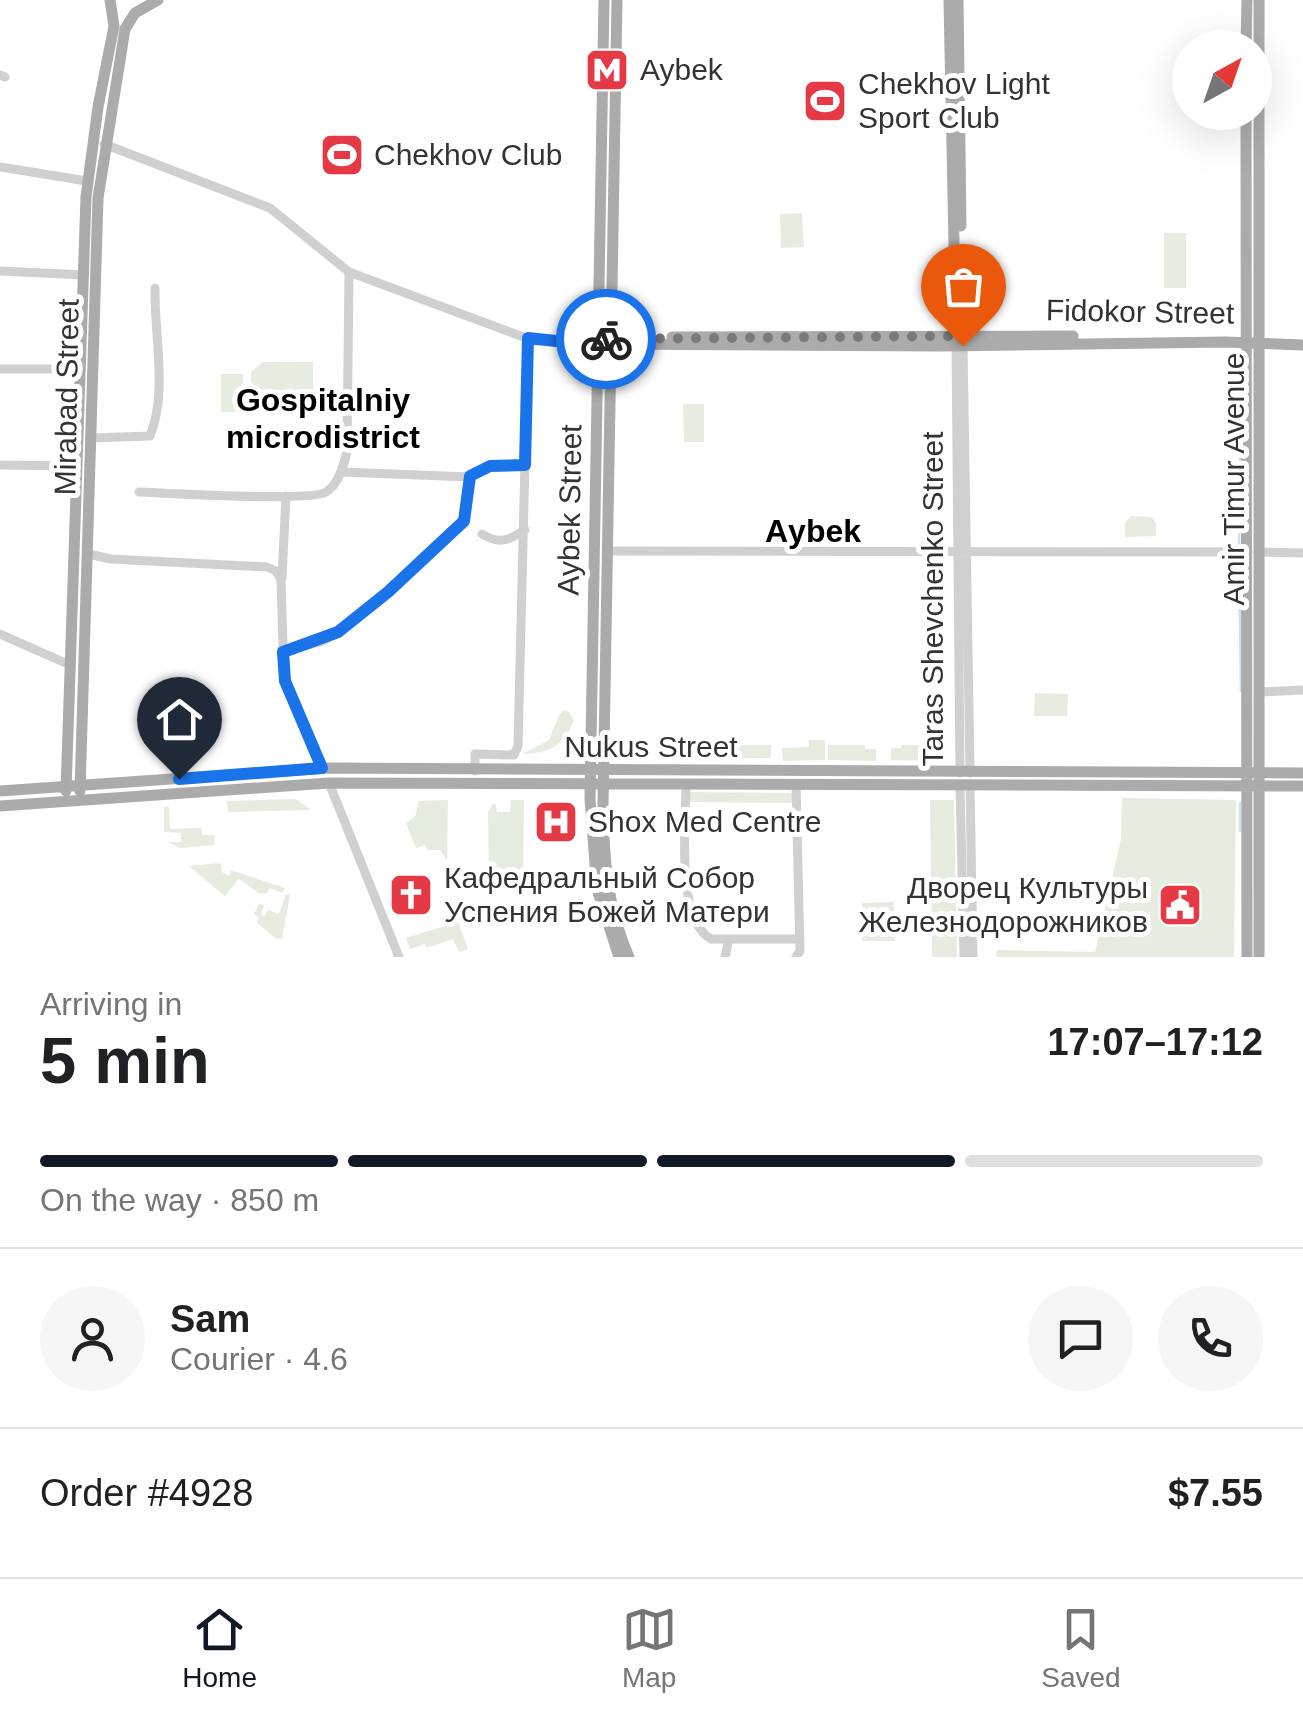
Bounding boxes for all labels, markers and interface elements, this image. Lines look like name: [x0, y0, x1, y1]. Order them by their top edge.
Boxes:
north arrow: [1172, 30, 1272, 130]
map controls: [1172, 30, 1272, 130]
metro station icon: Aybek: [584, 47, 630, 93]
place label: Aybek: [640, 53, 724, 86]
place label: Chekhov Light Sport Club: [858, 67, 1050, 134]
sports icon: Chekhov Light Sport Club: [802, 78, 848, 124]
sports icon: Chekhov Club: [319, 132, 365, 178]
place label: Chekhov Club: [374, 138, 562, 171]
pin: [921, 244, 1006, 347]
icon: bag: [936, 259, 991, 314]
courier: [556, 289, 656, 389]
street label: Fidokor Street: [1046, 293, 1235, 330]
street label: Mirabad Street: [48, 298, 85, 496]
icon: bike: [579, 312, 634, 367]
street label: Amir Timur Avenue: [1217, 353, 1250, 605]
district label: Gospitalniy microdistrict: [226, 382, 420, 455]
street label: Aybek Street: [552, 423, 588, 596]
street label: Taras Shevchenko Street: [916, 431, 949, 767]
district label: Аybek: [765, 513, 861, 549]
pin: [137, 677, 222, 780]
icon: home: [152, 692, 207, 747]
street label: Nukus Street: [564, 730, 738, 763]
hospital icon: Shox Med Centre: [533, 799, 579, 845]
place label: Shox Med Centre: [588, 805, 821, 838]
place label: Кафедральный Собор Успения Божeй Матери: [444, 861, 770, 928]
place label: Дворец Культуры Железнодорожников: [858, 871, 1148, 938]
church icon: Кафедральный Собор Успения Божeй Матери: [388, 872, 434, 918]
public building icon: Дворец Культуры Железнодорожников: [1157, 882, 1203, 928]
text: Arriving in: [40, 986, 182, 1022]
text: 17:07–17:12: [1047, 1021, 1263, 1063]
text: 5 min: [40, 1024, 210, 1097]
text: On the way · 850 m: [40, 1182, 319, 1218]
button: person: [40, 1286, 145, 1391]
button: chat: [1028, 1286, 1133, 1391]
button: phone: [1158, 1286, 1263, 1391]
text: Sam: [170, 1298, 250, 1340]
text: Courier · 4.6: [170, 1341, 348, 1377]
text: Order #4928: [40, 1472, 253, 1514]
text: $7.55: [1168, 1472, 1263, 1514]
tab: Home: [182, 1602, 257, 1694]
tab: Map: [622, 1602, 677, 1694]
tab: Saved: [1041, 1602, 1121, 1694]

